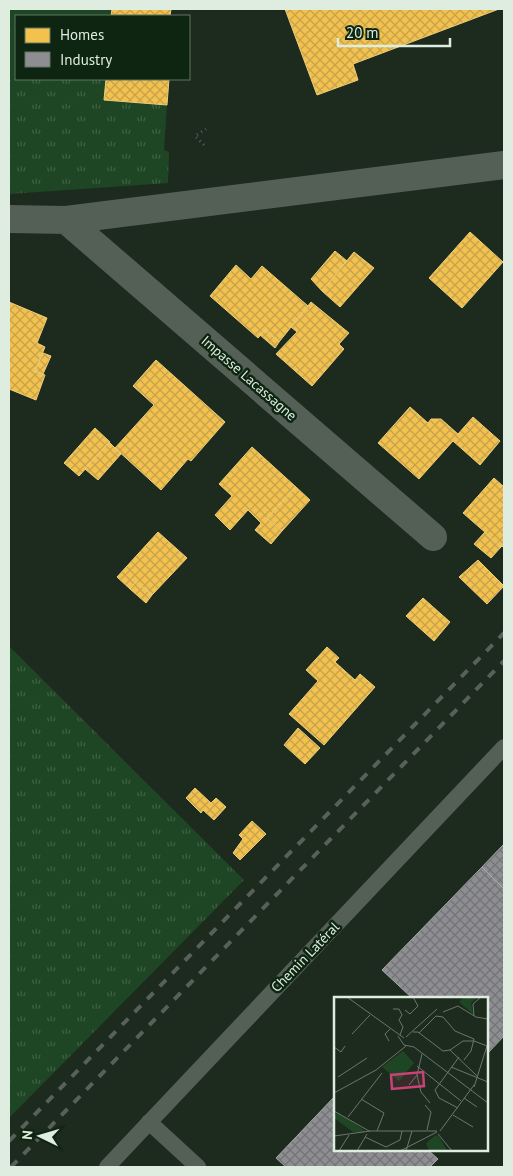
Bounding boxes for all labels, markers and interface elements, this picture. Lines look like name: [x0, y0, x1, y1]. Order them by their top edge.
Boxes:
legend: [15, 15, 190, 80]
scale bar: [338, 15, 450, 47]
text: 20 m: [346, 23, 379, 42]
text: Homes: [60, 25, 104, 44]
text: Industry: [60, 50, 112, 69]
street label: Impasse Lacassagne: [198, 332, 300, 424]
street label: Chemin Latéral: [267, 918, 343, 996]
inset map: [334, 997, 488, 1151]
north arrow: [15, 1111, 65, 1161]
text: N: [18, 1129, 36, 1140]

